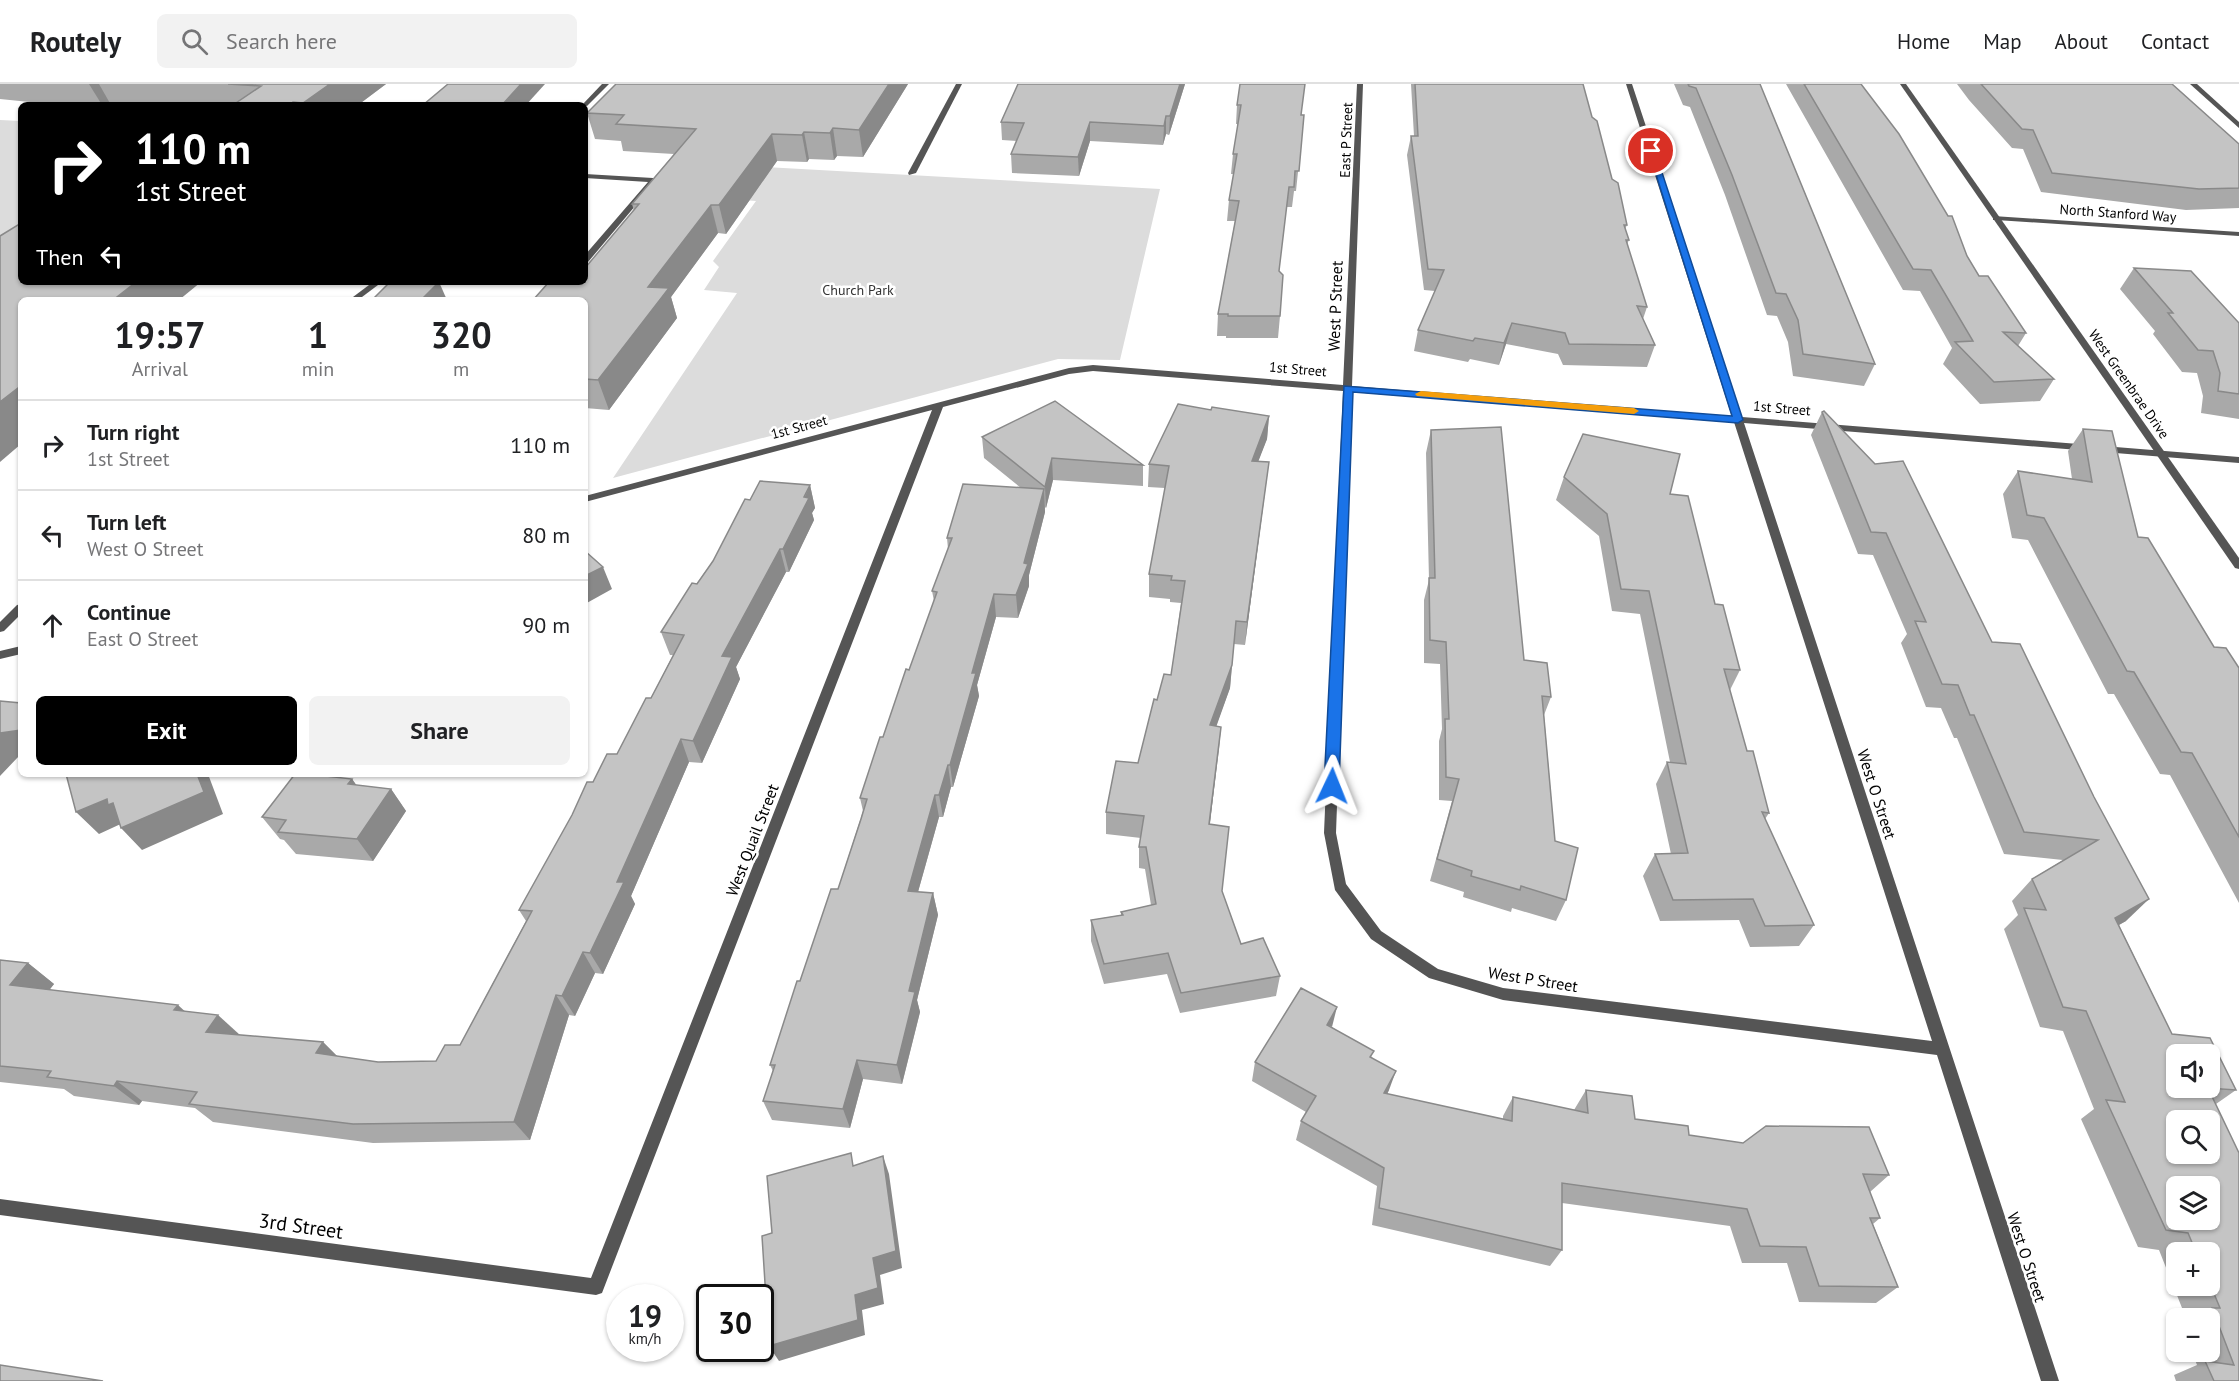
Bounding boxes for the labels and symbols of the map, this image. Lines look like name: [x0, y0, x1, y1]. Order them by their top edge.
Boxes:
street label: East P Street: [1336, 102, 1356, 178]
pin: [1625, 125, 1676, 176]
street label: North Stanford Way: [2059, 200, 2178, 226]
street label: West P Street: [1323, 260, 1347, 352]
park label: Church Park: [822, 281, 894, 299]
street label: West Greenbrae Drive: [2085, 326, 2173, 442]
street label: 1st Street: [1268, 358, 1328, 381]
street label: 1st Street: [1752, 397, 1812, 420]
street label: 1st Street: [769, 411, 829, 443]
street label: West O Street: [1853, 747, 1901, 842]
position arrow: [1300, 754, 1364, 818]
street label: West Quail Street: [721, 780, 783, 899]
street label: West P Street: [1487, 962, 1580, 996]
street label: 3rd Street: [257, 1207, 345, 1245]
street label: West O Street: [2003, 1210, 2051, 1305]
speed limit sign: 30: [696, 1284, 774, 1362]

